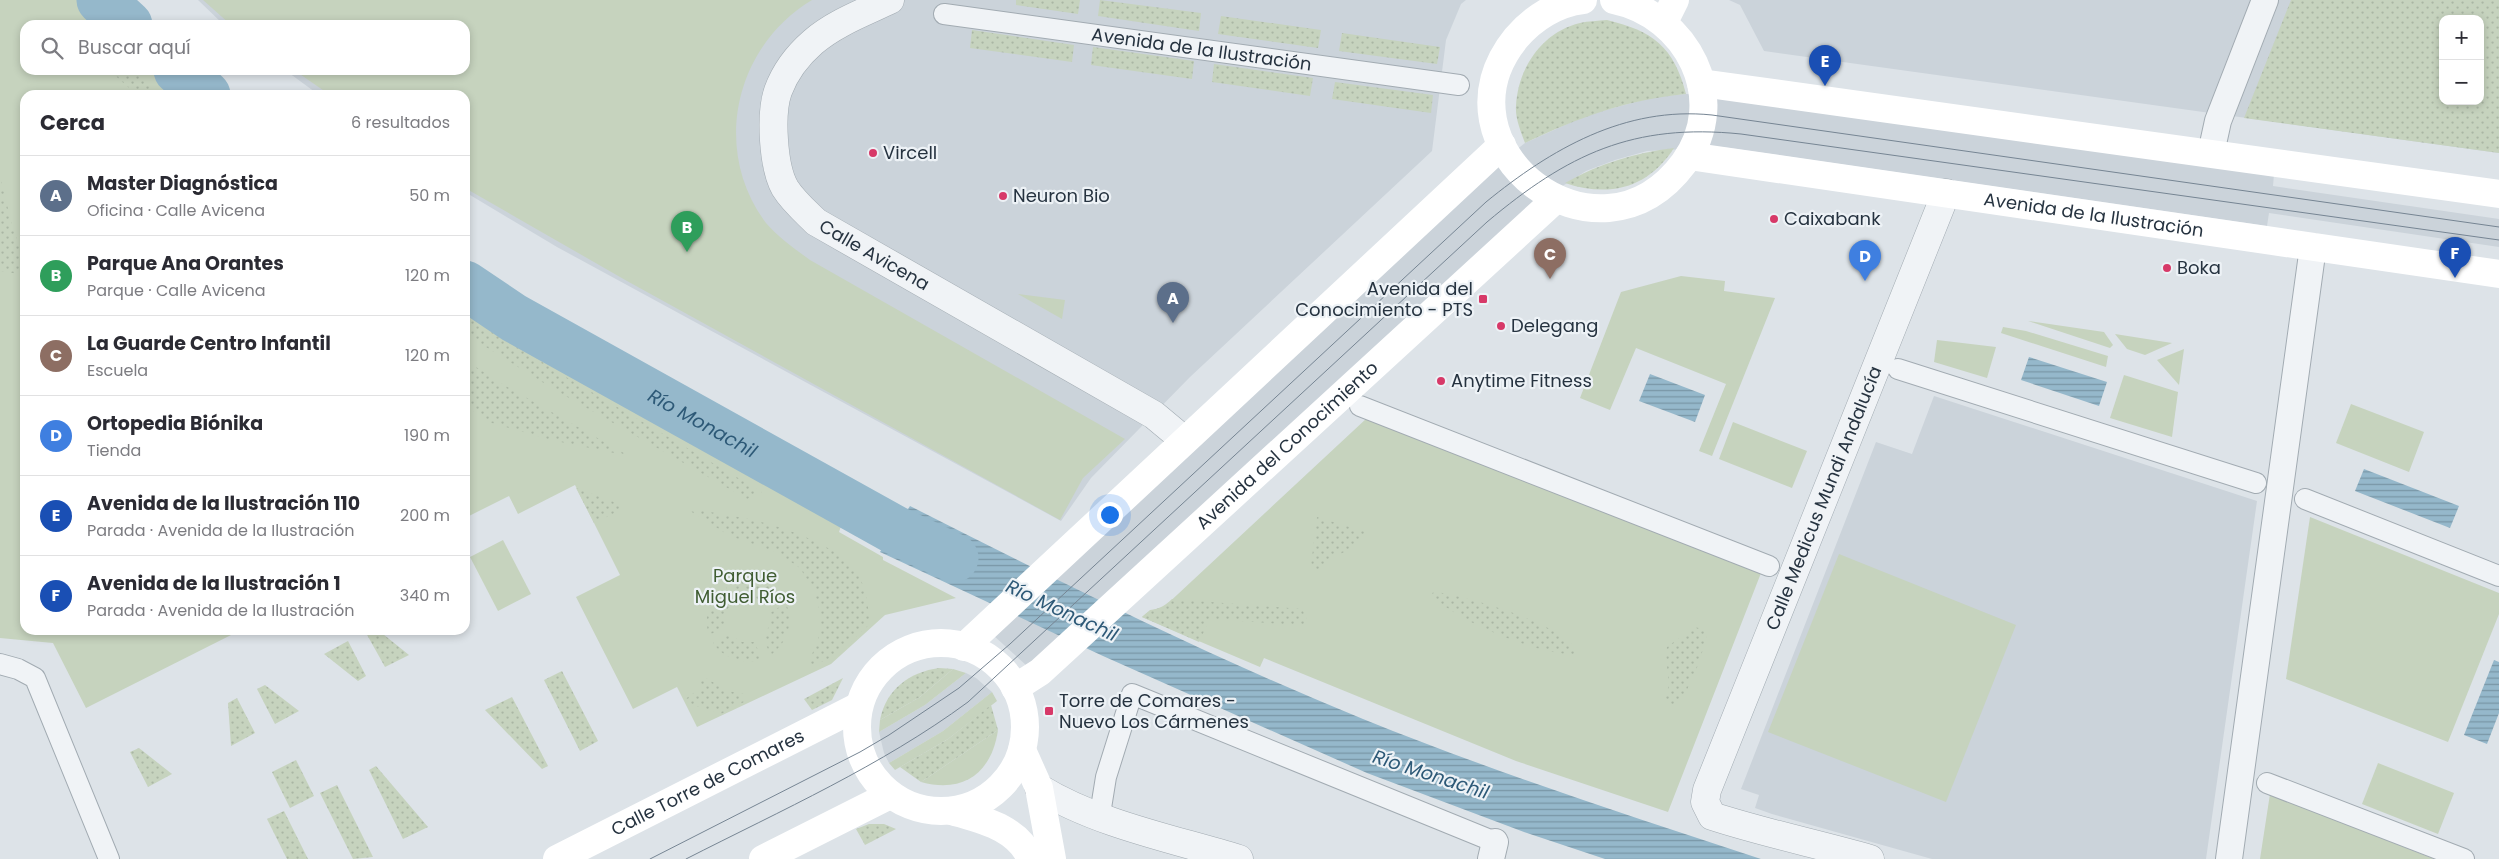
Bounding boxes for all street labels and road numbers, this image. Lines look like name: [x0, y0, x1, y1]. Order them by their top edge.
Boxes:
street label: Avenida de la Ilustración: [1090, 21, 1313, 77]
street label: Avenida de la Ilustración: [1982, 186, 2205, 243]
street label: Calle Avicena: [815, 213, 934, 296]
street label: Avenida del Conocimiento: [1190, 355, 1383, 535]
street label: Calle Medicus Mundi Andalucía: [1759, 362, 1887, 634]
street label: Calle Torre de Comares: [607, 723, 808, 842]

